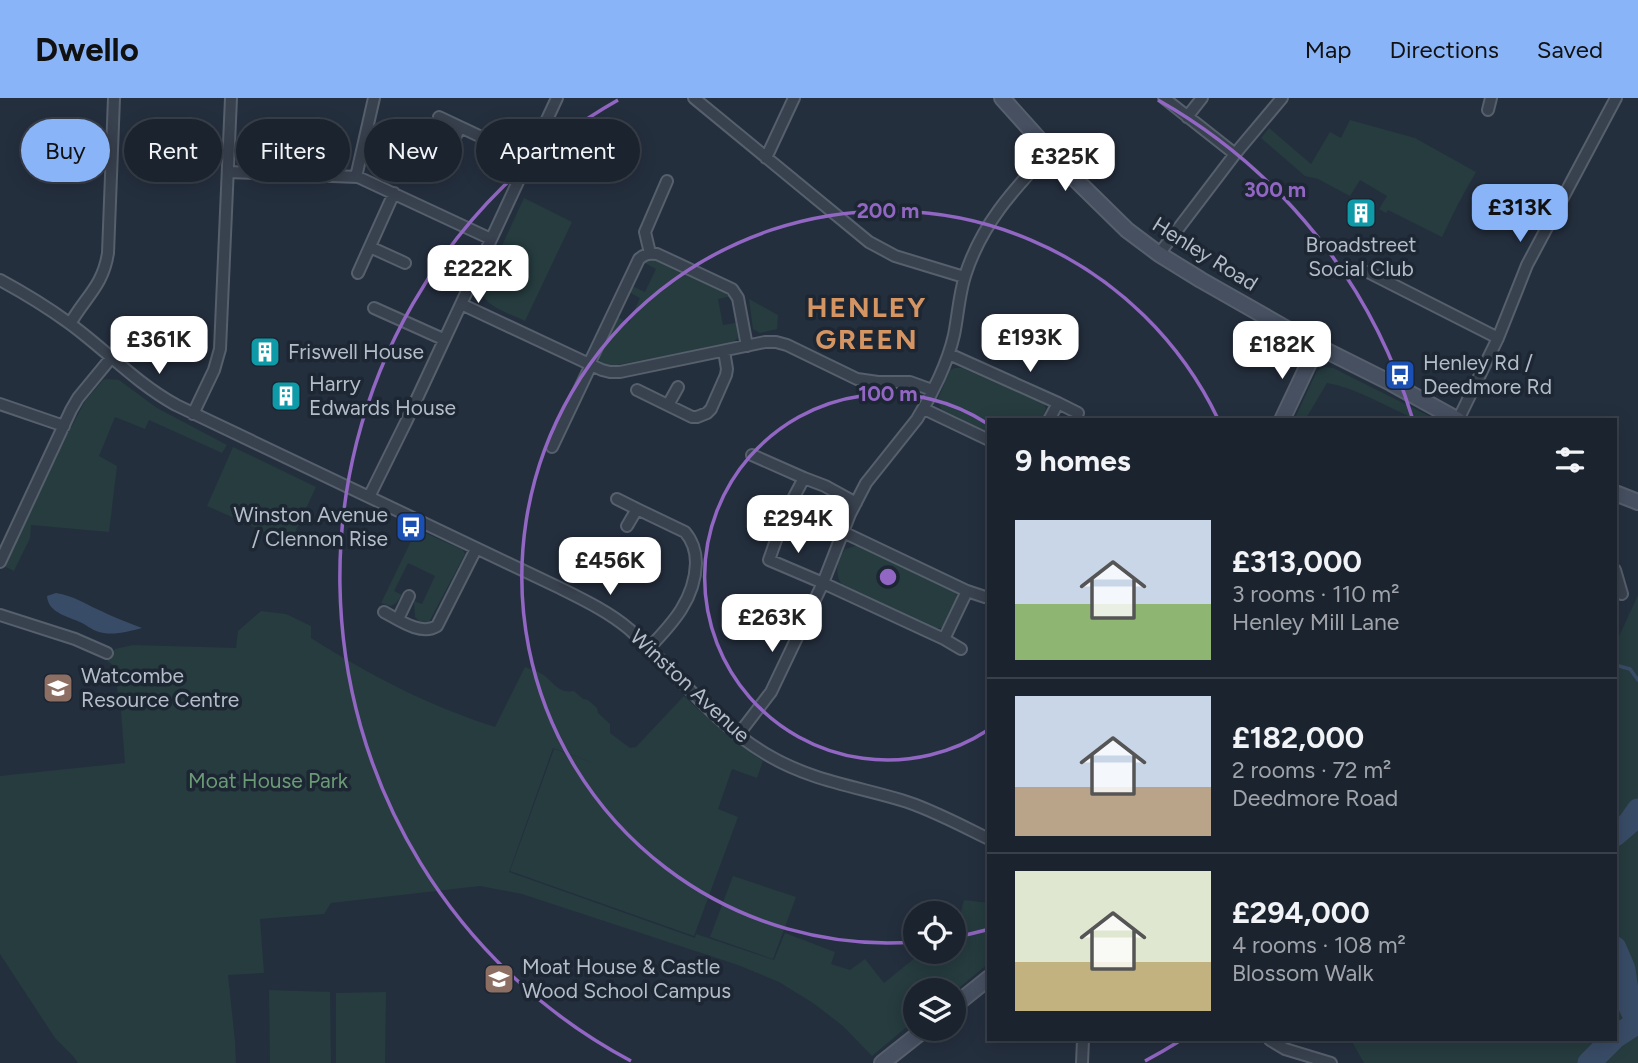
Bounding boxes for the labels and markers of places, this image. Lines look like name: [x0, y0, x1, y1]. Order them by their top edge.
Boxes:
pin: £325K: [1016, 134, 1114, 193]
pin: £313K: [1471, 184, 1569, 244]
building icon: Broadstreet Social Club: [1344, 196, 1378, 230]
place label: Broadstreet Social Club: [1306, 232, 1416, 281]
pin: £222K: [429, 246, 527, 305]
pin: £193K: [981, 314, 1079, 374]
pin: £361K: [110, 316, 208, 376]
pin: £182K: [1233, 322, 1331, 381]
building icon: Friswell House: [248, 335, 282, 369]
place label: Friswell House: [288, 339, 424, 364]
place label: Henley Rd / Deedmore Rd: [1423, 350, 1552, 399]
bus stop icon: Henley Rd / Deedmore Rd: [1383, 358, 1417, 392]
place label: Harry Edwards House: [309, 371, 456, 420]
building icon: Harry Edwards House: [269, 379, 303, 413]
pin: £294K: [749, 496, 847, 555]
place label: Winston Avenue / Clennon Rise: [233, 502, 388, 551]
bus stop icon: Winston Avenue / Clennon Rise: [394, 510, 428, 544]
pin: £456K: [561, 538, 659, 597]
centre of rings: [876, 565, 900, 589]
pin: £263K: [723, 594, 821, 654]
place label: Watcombe Resource Centre: [81, 663, 239, 712]
school or university icon: Watcombe Resource Centre: [41, 671, 75, 705]
place label: Moat House & Castle Wood School Campus: [522, 954, 731, 1003]
school or university icon: Moat House & Castle Wood School Campus: [482, 962, 516, 996]

